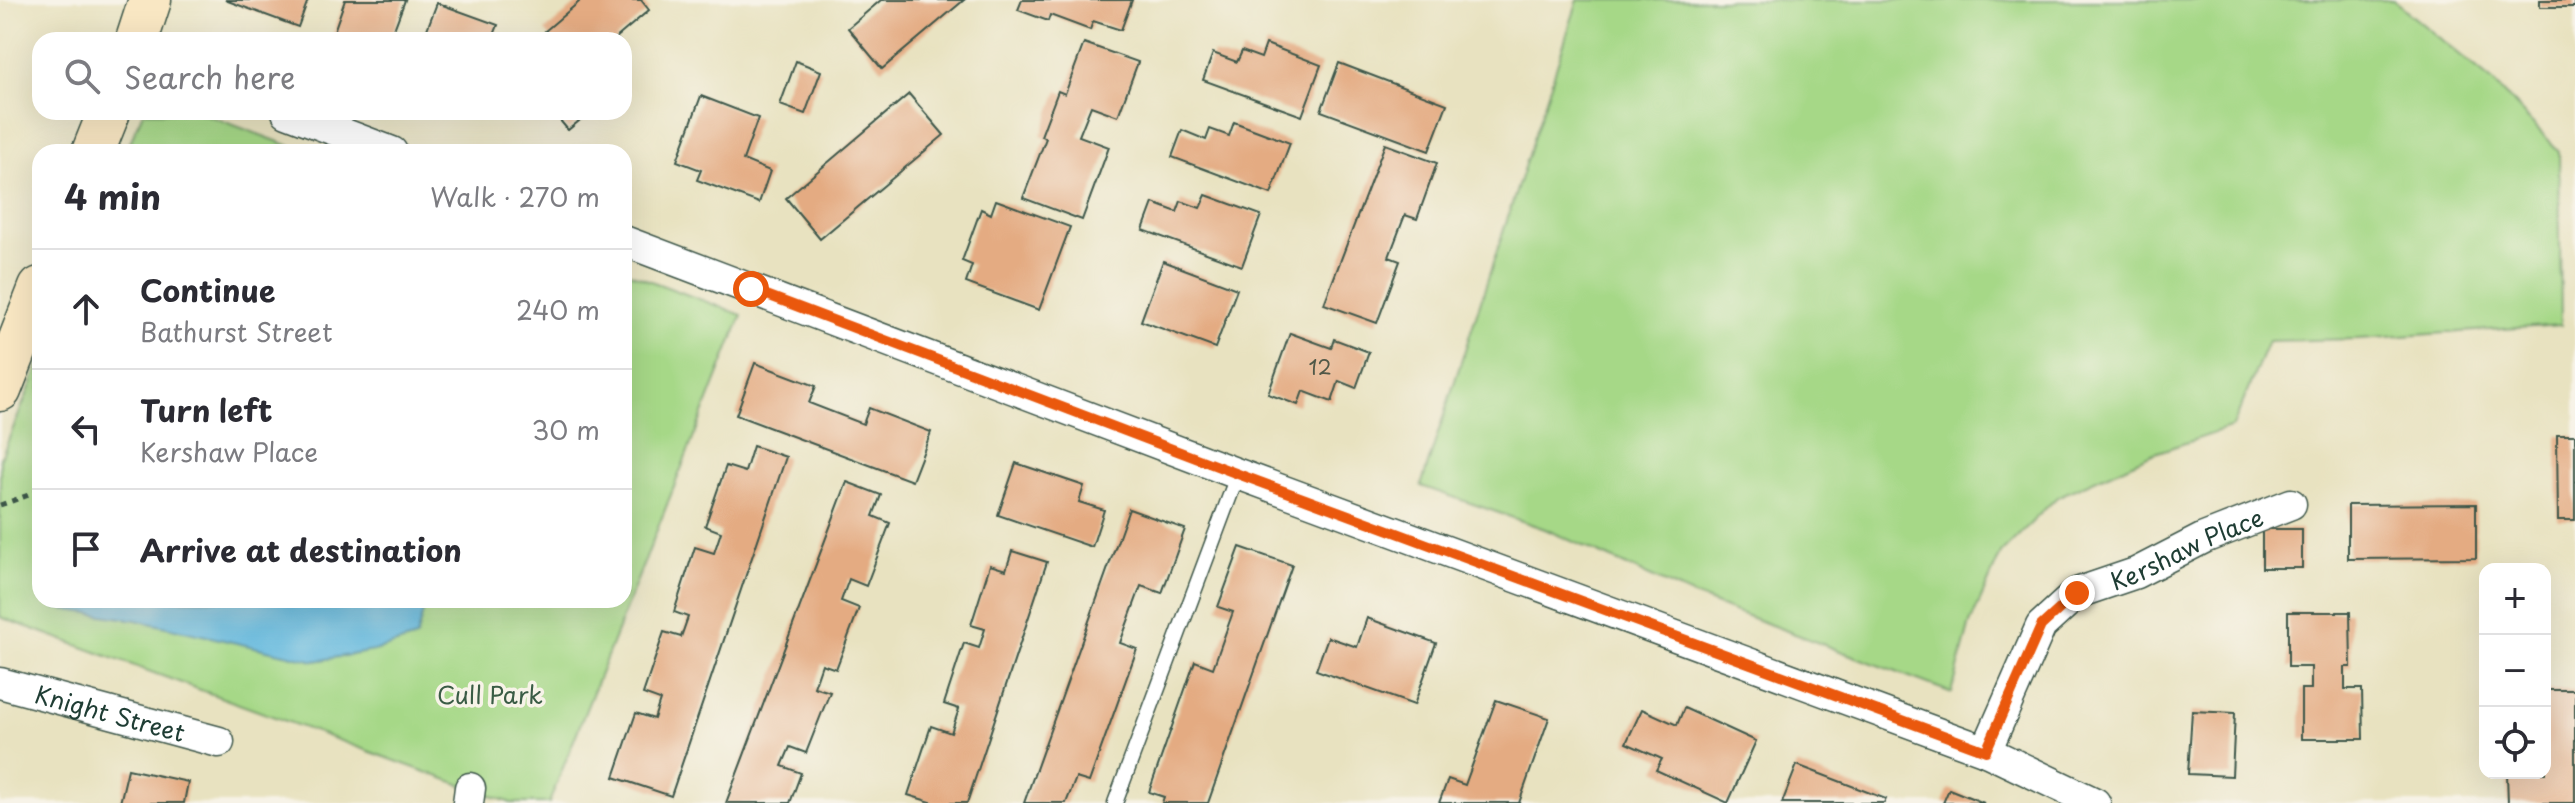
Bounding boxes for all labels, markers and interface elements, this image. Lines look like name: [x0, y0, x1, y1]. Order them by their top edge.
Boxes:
search box: [32, 32, 632, 120]
icon: search: [60, 54, 104, 98]
text: Search here: [124, 54, 296, 99]
text: 4 min: [64, 170, 161, 222]
text: Walk · 270 m: [430, 177, 600, 216]
text: Continue: [140, 267, 275, 312]
route start: [733, 271, 769, 307]
icon: ahead: [64, 287, 108, 331]
text: 240 m: [516, 290, 600, 329]
text: Bathurst Street: [140, 312, 333, 351]
house number: 12: [1308, 352, 1332, 382]
text: Turn left: [140, 387, 272, 432]
icon: left: [64, 407, 108, 451]
text: 30 m: [532, 410, 600, 449]
text: Kershaw Place: [140, 432, 318, 471]
street label: Kershaw Place: [2106, 499, 2268, 598]
icon: arrive: [64, 527, 108, 571]
text: Arrive at destination: [140, 527, 462, 572]
map controls: [2479, 563, 2551, 779]
button: +: [2479, 563, 2551, 635]
route end: [2059, 575, 2095, 611]
button: −: [2479, 635, 2551, 707]
street label: Knight Street: [31, 675, 189, 750]
park label: Cull Park: [437, 676, 543, 712]
button: locate: [2479, 707, 2551, 779]

